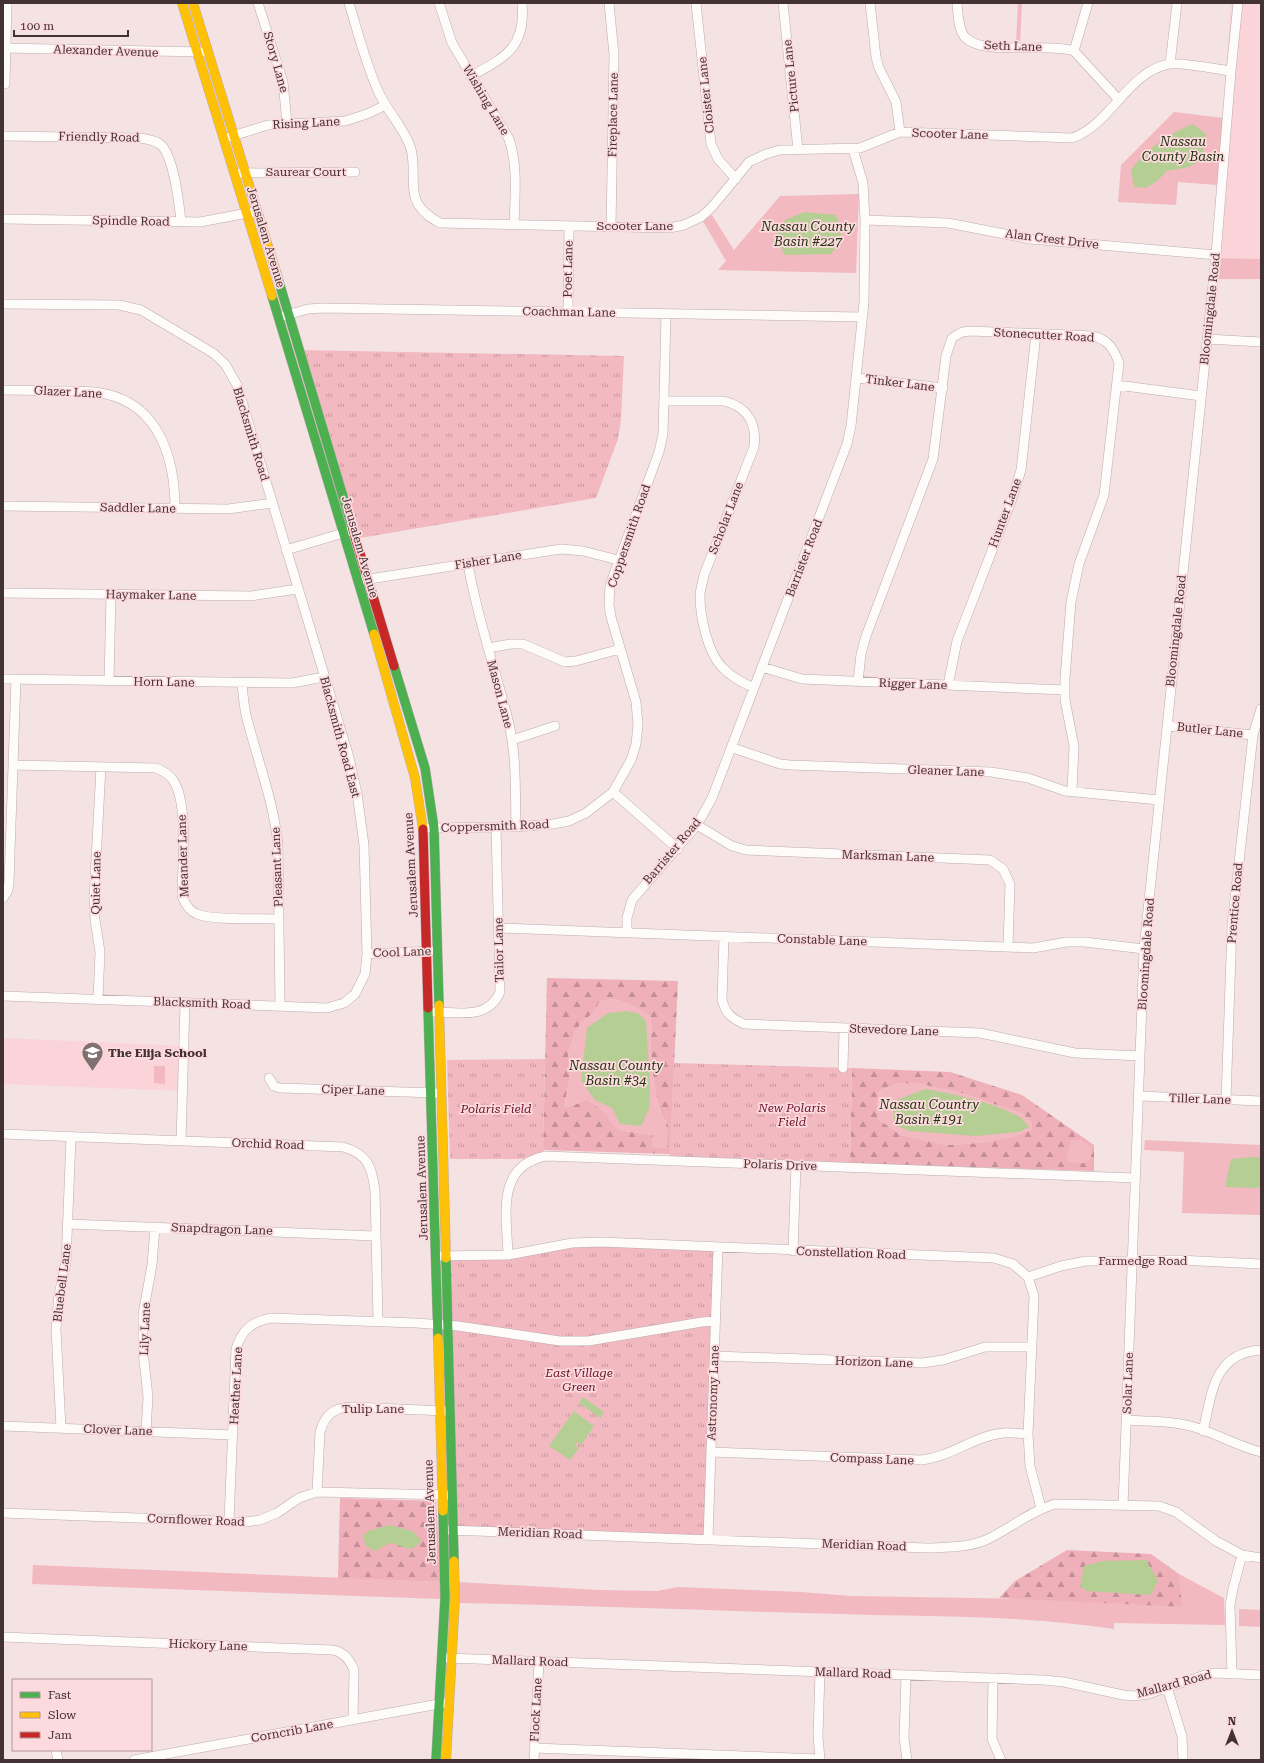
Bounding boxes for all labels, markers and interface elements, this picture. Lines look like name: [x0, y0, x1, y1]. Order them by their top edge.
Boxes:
scale bar: [14, 12, 128, 38]
text: 100 m: [20, 19, 54, 33]
street label: Story Lane: [261, 30, 291, 95]
street label: Seth Lane: [984, 38, 1043, 54]
street label: Picture Lane: [780, 39, 802, 113]
street label: Alexander Avenue: [53, 42, 159, 60]
street label: Cloister Lane: [695, 56, 717, 134]
street label: Wishing Lane: [460, 62, 513, 138]
street label: Fireplace Lane: [605, 72, 621, 158]
street label: Rising Lane: [272, 114, 341, 132]
street label: Scooter Lane: [912, 126, 989, 142]
street label: Friendly Road: [58, 129, 140, 145]
water label: Nassau County Basin: [1142, 134, 1224, 164]
street label: Saurear Court: [266, 165, 347, 179]
street label: Jerusalem Avenue: [244, 185, 288, 290]
street label: Spindle Road: [92, 213, 170, 229]
street label: Scooter Lane: [597, 219, 674, 233]
water label: Nassau County Basin #227: [760, 219, 855, 249]
street label: Alan Crest Drive: [1004, 226, 1100, 252]
street label: Poet Lane: [561, 240, 576, 298]
street label: Bloomingdale Road: [1197, 252, 1223, 366]
street label: Coachman Lane: [522, 304, 616, 320]
street label: Stonecutter Road: [993, 325, 1095, 345]
street label: Tinker Lane: [865, 372, 936, 394]
street label: Glazer Lane: [34, 383, 103, 401]
street label: Blacksmith Road: [230, 385, 272, 483]
street label: Hunter Lane: [986, 476, 1024, 549]
street label: Scholar Lane: [706, 480, 746, 556]
street label: Coppersmith Road: [605, 482, 653, 590]
street label: Jerusalem Avenue: [339, 495, 381, 600]
street label: Saddler Lane: [100, 500, 177, 516]
street label: Barrister Road: [783, 517, 825, 599]
street label: Fisher Lane: [454, 548, 523, 572]
street label: Bloomingdale Road: [1163, 574, 1189, 688]
street label: Haymaker Lane: [105, 587, 197, 603]
street label: Mason Lane: [484, 658, 516, 730]
street label: Horn Lane: [133, 674, 195, 690]
street label: Blacksmith Road East: [317, 675, 363, 800]
street label: Rigger Lane: [878, 676, 948, 692]
street label: Butler Lane: [1176, 720, 1244, 740]
street label: Gleaner Lane: [907, 763, 985, 779]
street label: Jerusalem Avenue: [401, 812, 421, 918]
street label: Meander Lane: [175, 814, 191, 898]
street label: Barrister Road: [640, 815, 704, 887]
street label: Coppersmith Road: [441, 817, 550, 835]
street label: Pleasant Lane: [269, 826, 285, 907]
street label: Marksman Lane: [842, 847, 935, 865]
street label: Quiet Lane: [88, 851, 104, 915]
street label: Prentice Road: [1224, 862, 1246, 944]
street label: Bloomingdale Road: [1135, 897, 1157, 1011]
street label: Tailor Lane: [491, 917, 507, 983]
street label: Constable Lane: [777, 931, 868, 949]
street label: Cool Lane: [373, 944, 432, 960]
street label: Blacksmith Road: [153, 994, 251, 1012]
street label: Stevedore Lane: [849, 1021, 939, 1039]
school or university icon: The Elija School: [80, 1040, 106, 1073]
place label: The Elija School: [108, 1046, 207, 1060]
water label: Nassau County Basin #34: [568, 1058, 663, 1088]
street label: Ciper Lane: [321, 1082, 385, 1098]
street label: Tiller Lane: [1169, 1091, 1232, 1107]
water label: Nassau Country Basin #191: [878, 1097, 979, 1127]
park label: New Polaris Field: [757, 1101, 826, 1129]
park label: Polaris Field: [459, 1102, 532, 1116]
street label: Jerusalem Avenue: [413, 1135, 431, 1241]
street label: Orchid Road: [231, 1136, 305, 1152]
street label: Polaris Drive: [743, 1157, 818, 1173]
street label: Snapdragon Lane: [171, 1220, 273, 1238]
street label: Bluebell Lane: [50, 1243, 74, 1323]
street label: Constellation Road: [796, 1244, 907, 1262]
street label: Farmedge Road: [1099, 1254, 1188, 1268]
street label: Lily Lane: [137, 1302, 153, 1356]
street label: Astronomy Lane: [704, 1345, 722, 1441]
street label: Heather Lane: [227, 1346, 245, 1425]
street label: Solar Lane: [1120, 1352, 1136, 1414]
street label: Horizon Lane: [835, 1354, 914, 1370]
park label: East Village Green: [544, 1366, 613, 1394]
street label: Tulip Lane: [342, 1402, 405, 1416]
street label: Clover Lane: [83, 1422, 153, 1438]
street label: Compass Lane: [830, 1451, 915, 1467]
street label: Jerusalem Avenue: [421, 1459, 439, 1565]
street label: Cornflower Road: [147, 1511, 245, 1529]
street label: Meridian Road: [497, 1525, 583, 1541]
street label: Meridian Road: [821, 1537, 907, 1553]
street label: Hickory Lane: [168, 1637, 248, 1653]
street label: Mallard Road: [491, 1653, 569, 1669]
street label: Mallard Road: [814, 1665, 892, 1681]
street label: Mallard Road: [1135, 1667, 1213, 1701]
street label: Flock Lane: [527, 1677, 545, 1742]
legend: [12, 1679, 152, 1751]
text: Fast: [48, 1688, 72, 1702]
text: Slow: [48, 1708, 76, 1722]
north arrow: [1212, 1711, 1252, 1751]
text: N: [1228, 1715, 1237, 1728]
street label: Corncrib Lane: [250, 1717, 335, 1745]
text: Jam: [48, 1728, 72, 1742]

